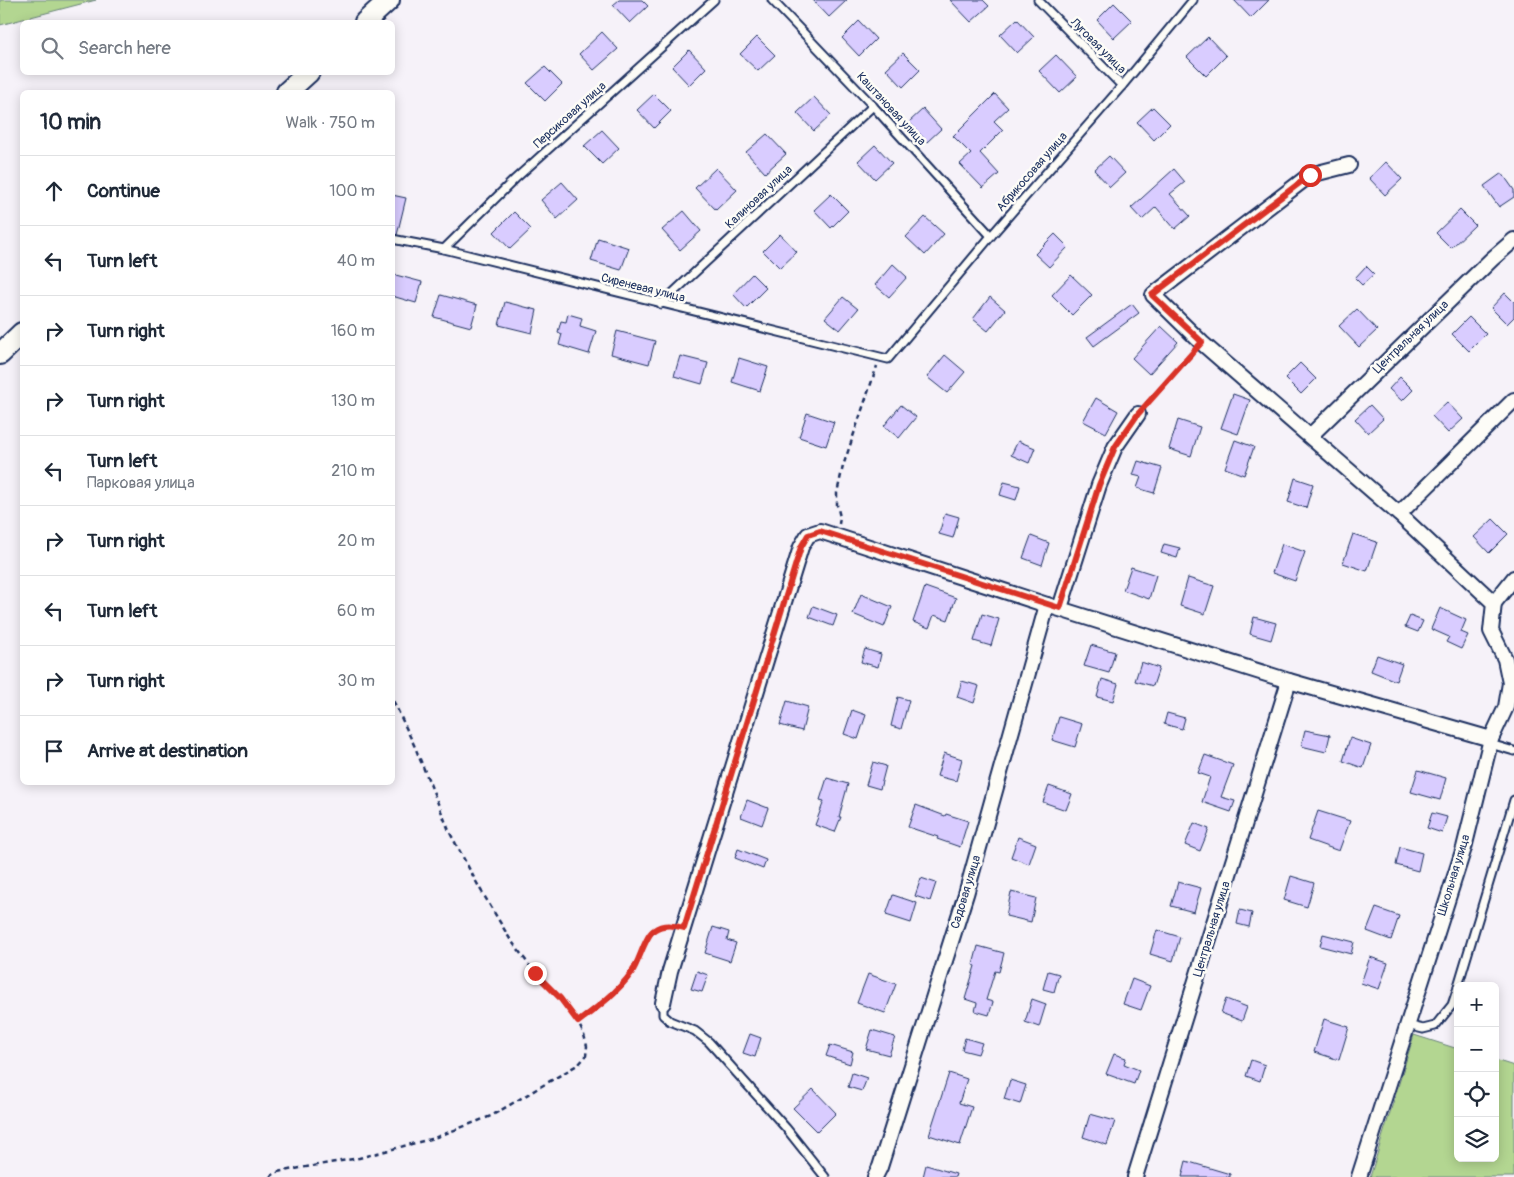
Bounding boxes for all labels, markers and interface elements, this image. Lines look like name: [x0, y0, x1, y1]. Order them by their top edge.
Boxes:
street label: Луговая улица: [1066, 14, 1129, 77]
search box: [20, 20, 395, 75]
icon: search: [38, 34, 66, 62]
text: Search here: [78, 36, 171, 60]
street label: Каштановая улица: [853, 69, 929, 149]
street label: Персиковая улица: [531, 78, 610, 152]
text: 10 min: [40, 109, 101, 136]
text: Walk · 750 m: [286, 113, 375, 133]
street label: Абрикосовая улица: [993, 129, 1071, 215]
street label: Калиновая улица: [722, 162, 796, 232]
route start: [1299, 164, 1322, 187]
icon: ahead: [40, 177, 68, 205]
text: Continue: [87, 179, 160, 203]
text: 100 m: [329, 181, 375, 201]
icon: left: [40, 247, 68, 275]
text: Turn left: [87, 249, 157, 273]
text: 40 m: [337, 251, 375, 271]
street label: Сиреневая улица: [600, 270, 687, 306]
street label: Центральная улица: [1370, 297, 1452, 377]
icon: right: [40, 317, 68, 345]
text: Turn right: [87, 319, 165, 343]
text: 160 m: [331, 321, 375, 341]
icon: right: [40, 387, 68, 415]
text: Turn right: [87, 389, 165, 413]
text: 130 m: [331, 391, 375, 411]
text: Turn left: [87, 449, 157, 473]
icon: left: [40, 457, 68, 485]
text: 210 m: [331, 461, 375, 481]
text: Парковая улица: [87, 473, 195, 493]
icon: right: [40, 527, 68, 555]
text: Turn right: [87, 529, 165, 553]
text: 20 m: [337, 531, 375, 551]
icon: left: [40, 597, 68, 625]
text: Turn left: [87, 599, 157, 623]
text: 60 m: [337, 601, 375, 621]
icon: right: [40, 667, 68, 695]
text: Turn right: [87, 669, 165, 693]
text: 30 m: [337, 671, 375, 691]
icon: arrive: [40, 737, 68, 765]
text: Arrive at destination: [87, 739, 248, 763]
street label: Школьная улица: [1435, 832, 1474, 917]
street label: Садовая улица: [948, 853, 984, 931]
street label: Центральная улица: [1190, 879, 1234, 979]
route end: [524, 962, 547, 985]
map controls: [1454, 982, 1499, 1162]
button: +: [1454, 982, 1499, 1027]
button: −: [1454, 1027, 1499, 1072]
button: locate: [1454, 1072, 1499, 1117]
button: layers: [1454, 1117, 1499, 1162]

